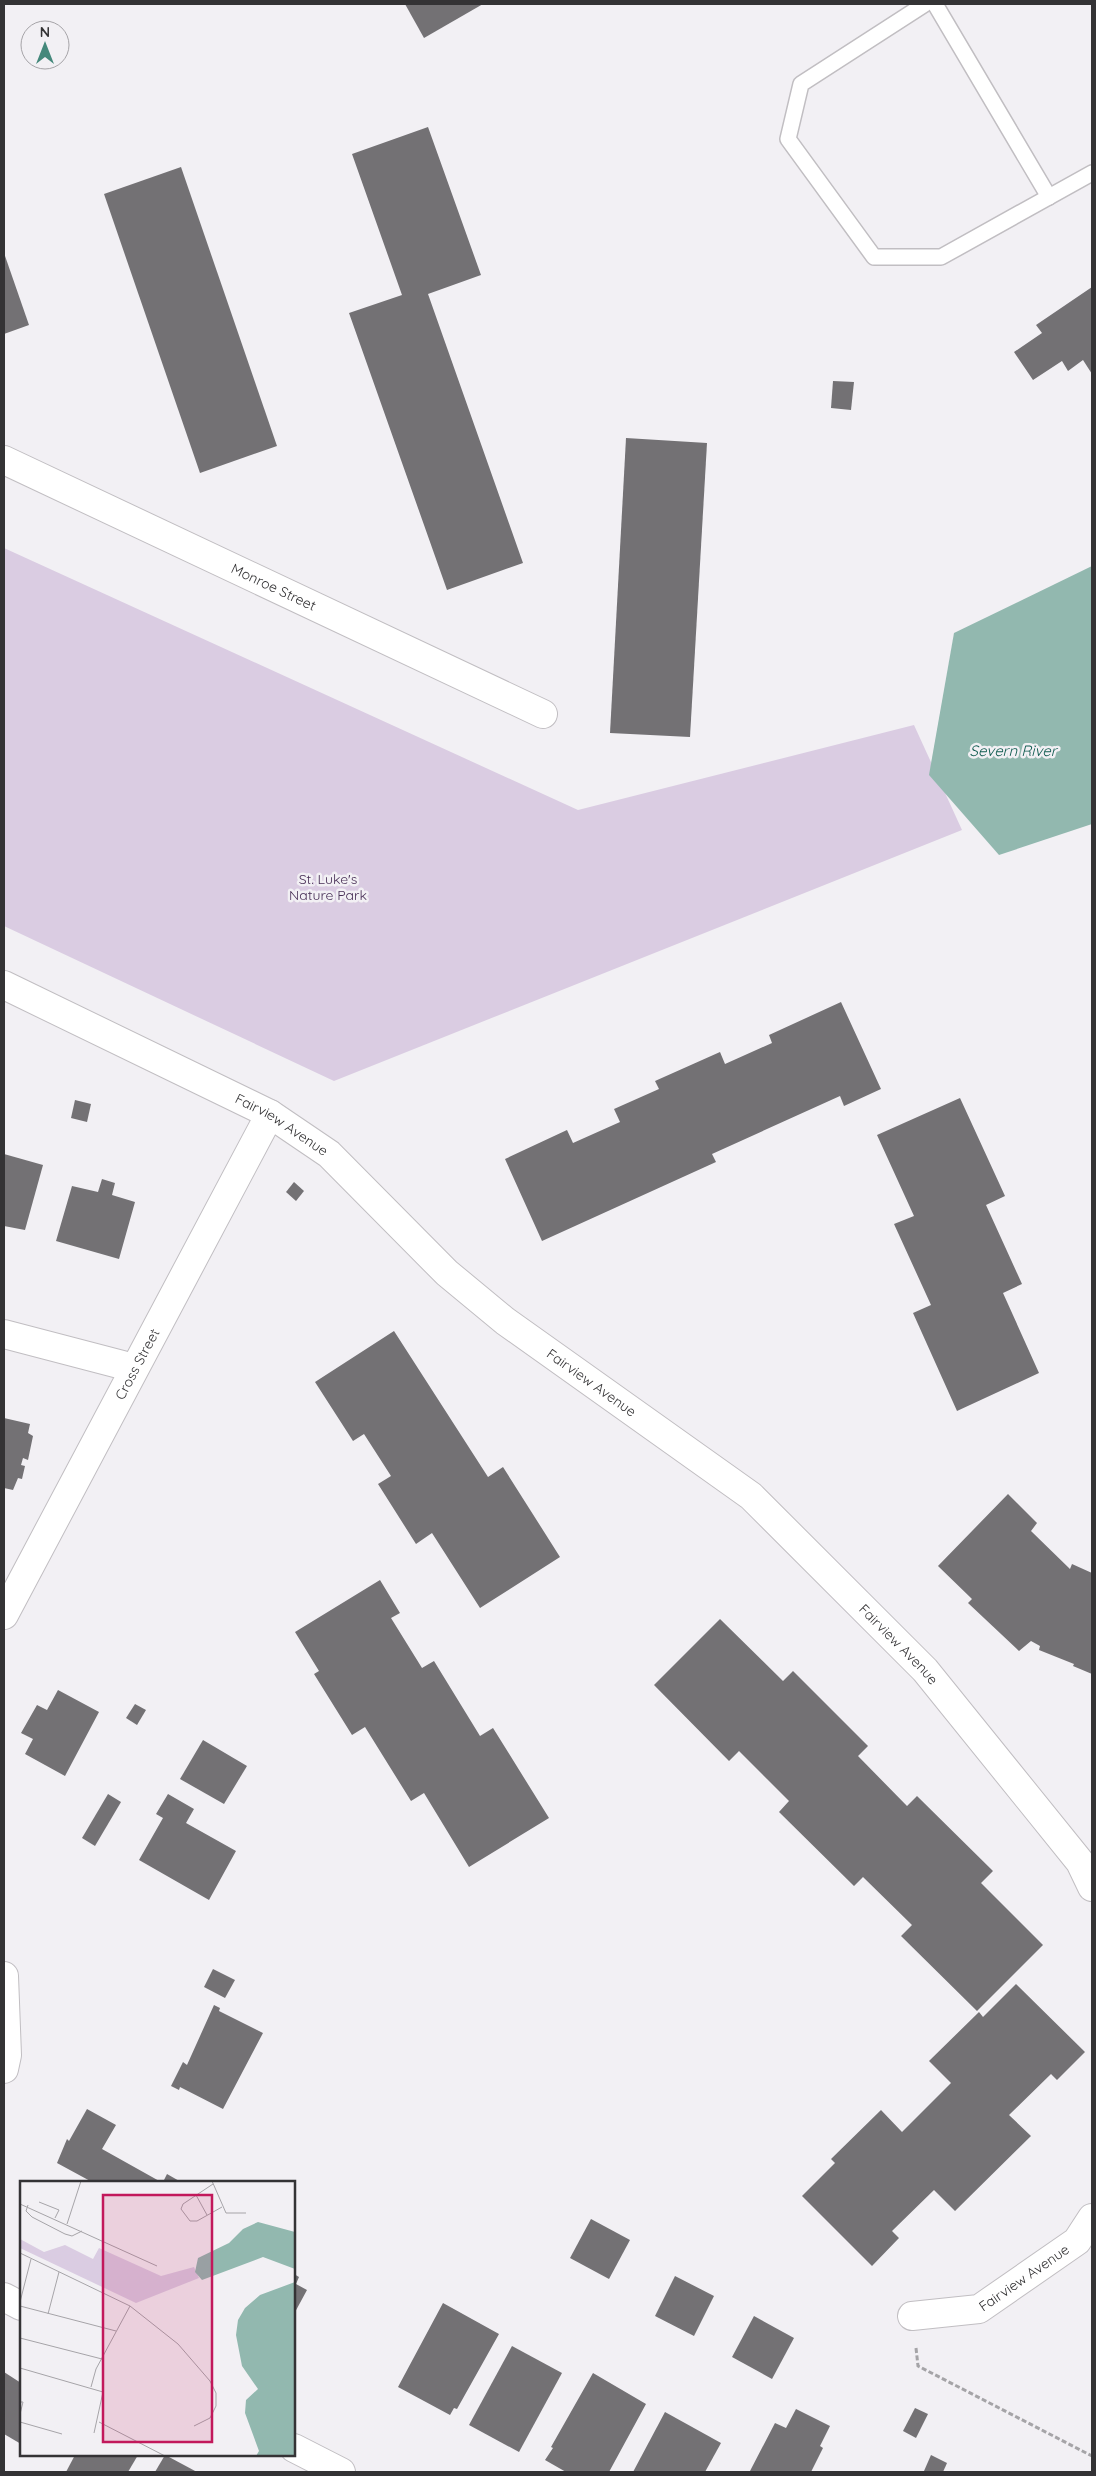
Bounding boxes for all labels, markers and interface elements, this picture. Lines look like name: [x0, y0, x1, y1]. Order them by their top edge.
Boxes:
north arrow: [20, 20, 70, 70]
text: N: [40, 23, 50, 41]
street label: Monroe Street: [228, 559, 319, 615]
water label: Severn River: [969, 741, 1059, 760]
park label: St. Luke's Nature Park: [289, 870, 367, 904]
street label: Fairview Avenue: [232, 1090, 332, 1160]
street label: Cross Street: [111, 1325, 164, 1403]
street label: Fairview Avenue: [543, 1345, 640, 1421]
street label: Fairview Avenue: [855, 1600, 942, 1688]
inset map: [20, 2181, 295, 2456]
street label: Fairview Avenue: [975, 2240, 1073, 2315]

